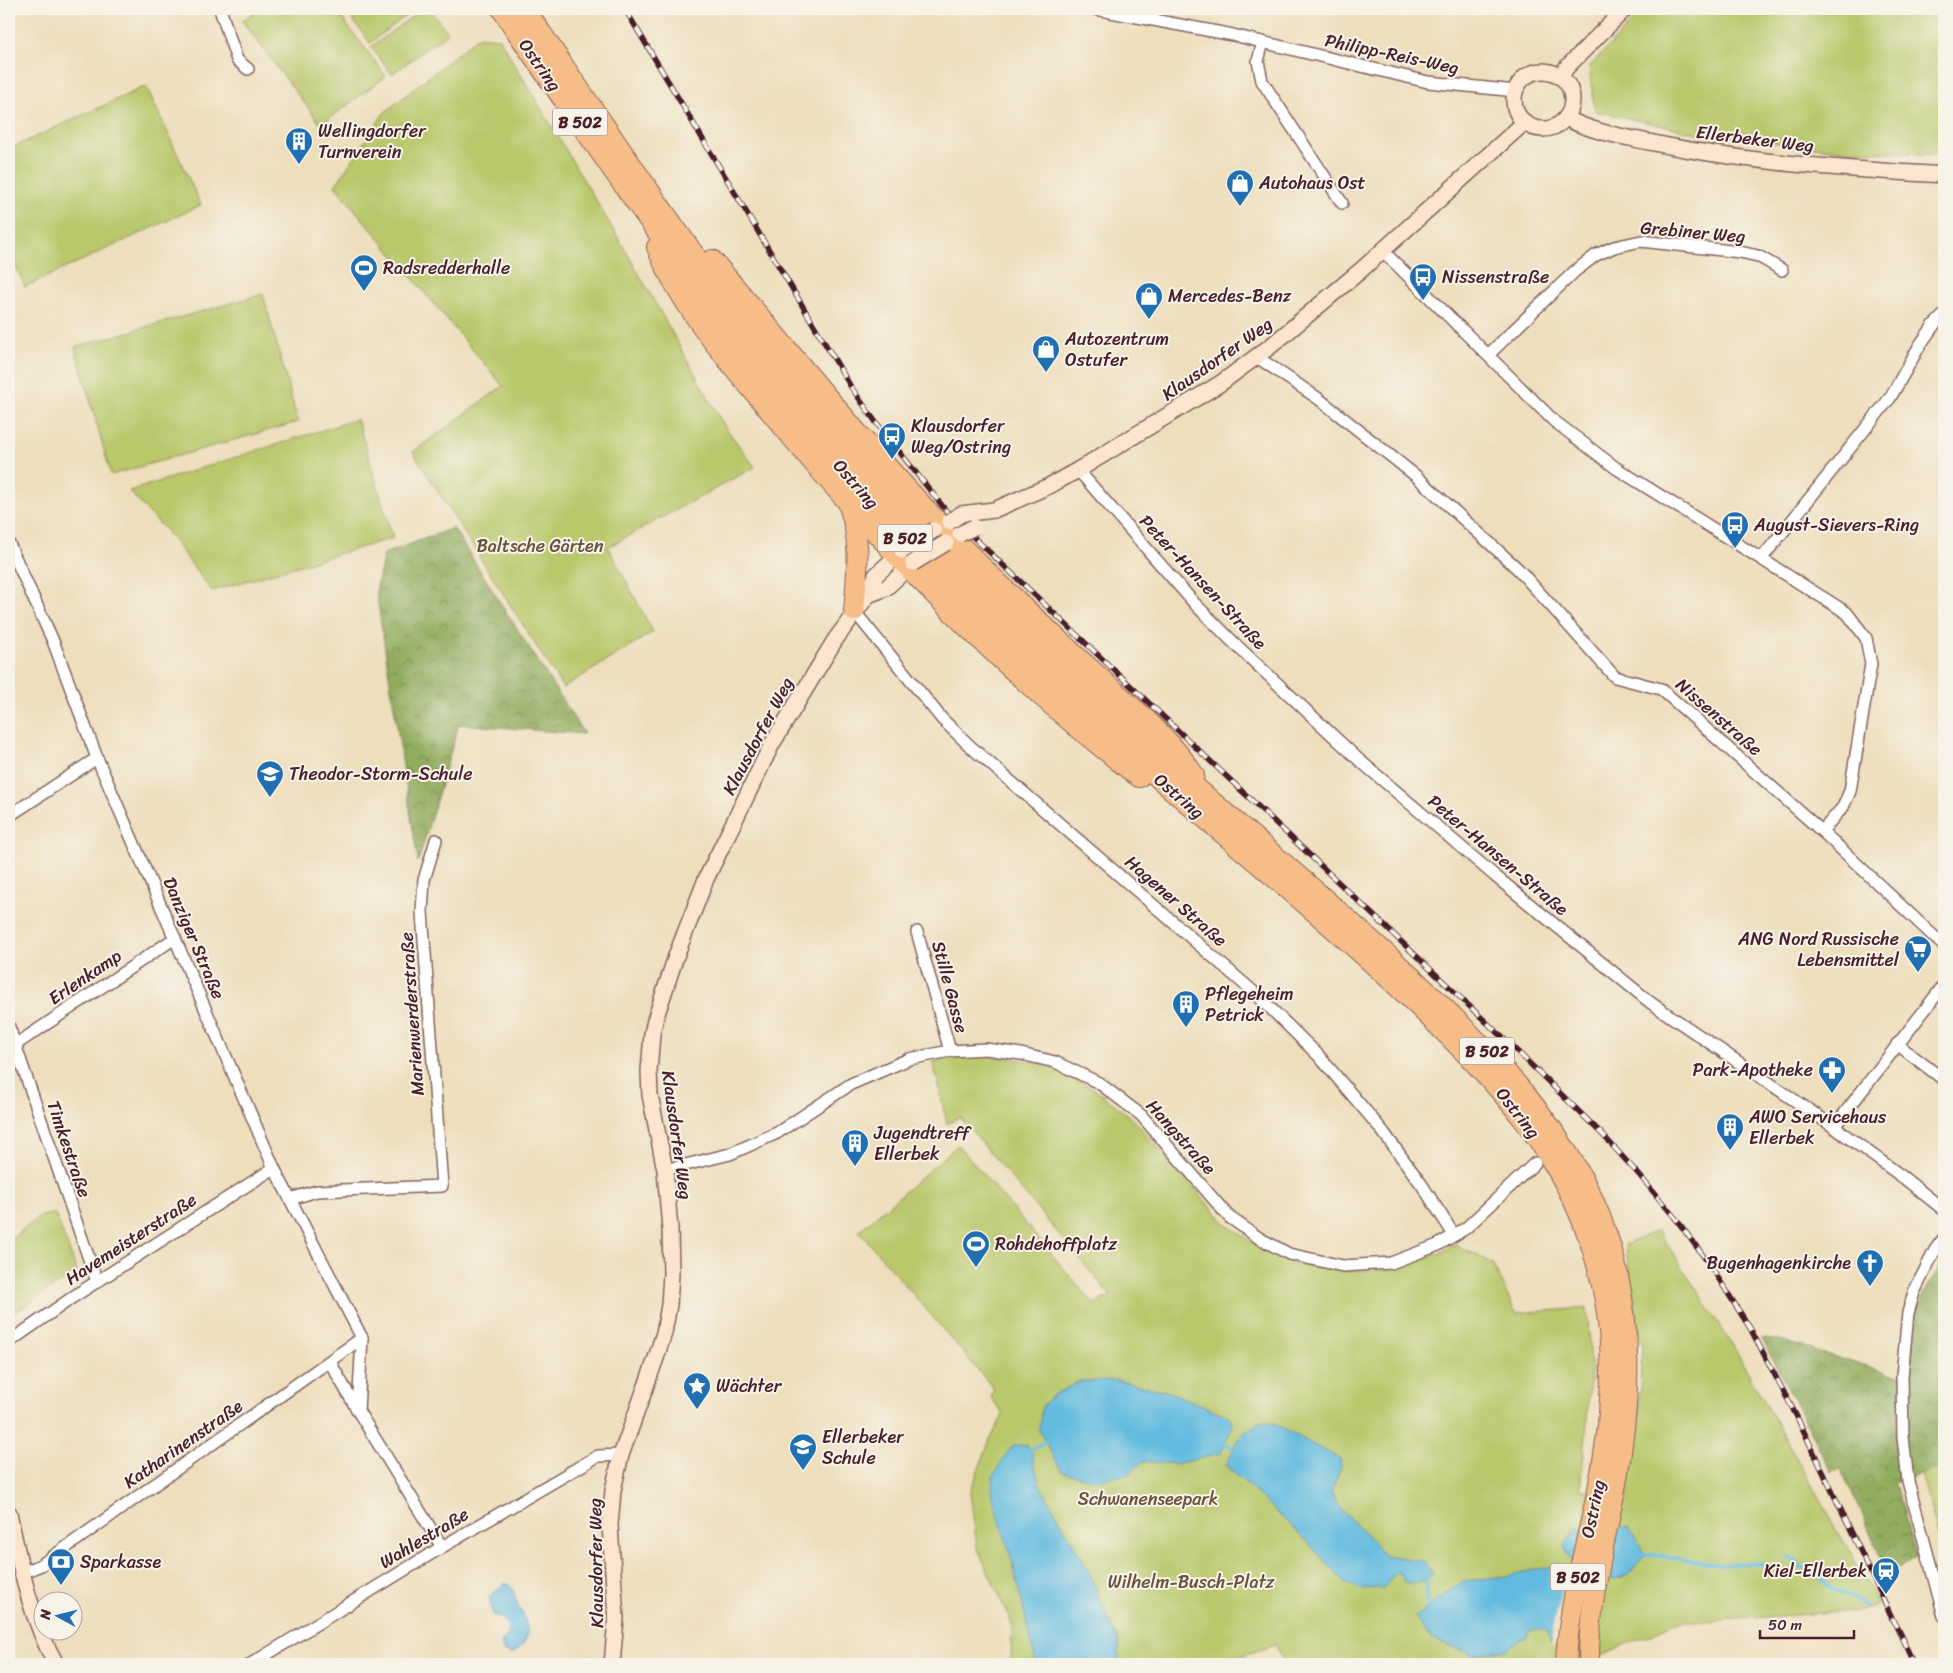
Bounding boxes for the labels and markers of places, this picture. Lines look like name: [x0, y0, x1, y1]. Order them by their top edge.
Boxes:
place label: Wellingdorfer Turnverein: [318, 115, 427, 168]
building icon: Wellingdorfer Turnverein: [284, 126, 314, 165]
place label: Autohaus Ost: [1258, 167, 1366, 199]
shop icon: Autohaus Ost: [1225, 168, 1255, 207]
place label: Radsredderhalle: [383, 252, 510, 284]
sports icon: Radsredderhalle: [349, 253, 379, 292]
place label: Nissenstraße: [1442, 261, 1549, 293]
bus stop icon: Nissenstraße: [1408, 262, 1438, 301]
place label: Mercedes-Benz: [1168, 280, 1292, 312]
shop icon: Mercedes-Benz: [1134, 281, 1164, 320]
place label: Autozentrum Ostufer: [1064, 323, 1169, 376]
shop icon: Autozentrum Ostufer: [1031, 334, 1061, 373]
place label: Klausdorfer Weg/Ostring: [911, 410, 1011, 463]
bus stop icon: Klausdorfer Weg/Ostring: [877, 421, 907, 460]
place label: August-Sievers-Ring: [1753, 509, 1919, 541]
bus stop icon: August-Sievers-Ring: [1720, 510, 1750, 549]
place label: Theodor-Storm-Schule: [289, 758, 473, 790]
school or university icon: Theodor-Storm-Schule: [255, 759, 285, 798]
place label: ANG Nord Russische Lebensmittel: [1737, 923, 1900, 976]
supermarket icon: ANG Nord Russische Lebensmittel: [1903, 934, 1933, 973]
place label: Pflegeheim Petrick: [1205, 978, 1294, 1031]
building icon: Pflegeheim Petrick: [1171, 989, 1201, 1028]
place label: Park-Apotheke: [1693, 1054, 1813, 1086]
pharmacy icon: Park-Apotheke: [1817, 1055, 1847, 1094]
place label: AWO Servicehaus Ellerbek: [1748, 1101, 1887, 1154]
building icon: AWO Servicehaus Ellerbek: [1715, 1112, 1745, 1151]
place label: Jugendtreff Ellerbek: [873, 1117, 973, 1170]
building icon: Jugendtreff Ellerbek: [840, 1128, 870, 1167]
place label: Rohdehoffplatz: [995, 1228, 1117, 1260]
sports icon: Rohdehoffplatz: [961, 1229, 991, 1268]
place label: Bugenhagenkirche: [1706, 1247, 1851, 1279]
church icon: Bugenhagenkirche: [1855, 1248, 1885, 1287]
place label: Wächter: [716, 1370, 783, 1402]
place icon: Wächter: [682, 1371, 712, 1410]
place label: Ellerbeker Schule: [822, 1421, 905, 1474]
school or university icon: Ellerbeker Schule: [788, 1432, 818, 1471]
place label: Sparkasse: [80, 1546, 161, 1578]
bank icon: Sparkasse: [46, 1547, 76, 1586]
place label: Kiel-Ellerbek: [1764, 1555, 1867, 1587]
station icon: Kiel-Ellerbek: [1871, 1556, 1901, 1595]

